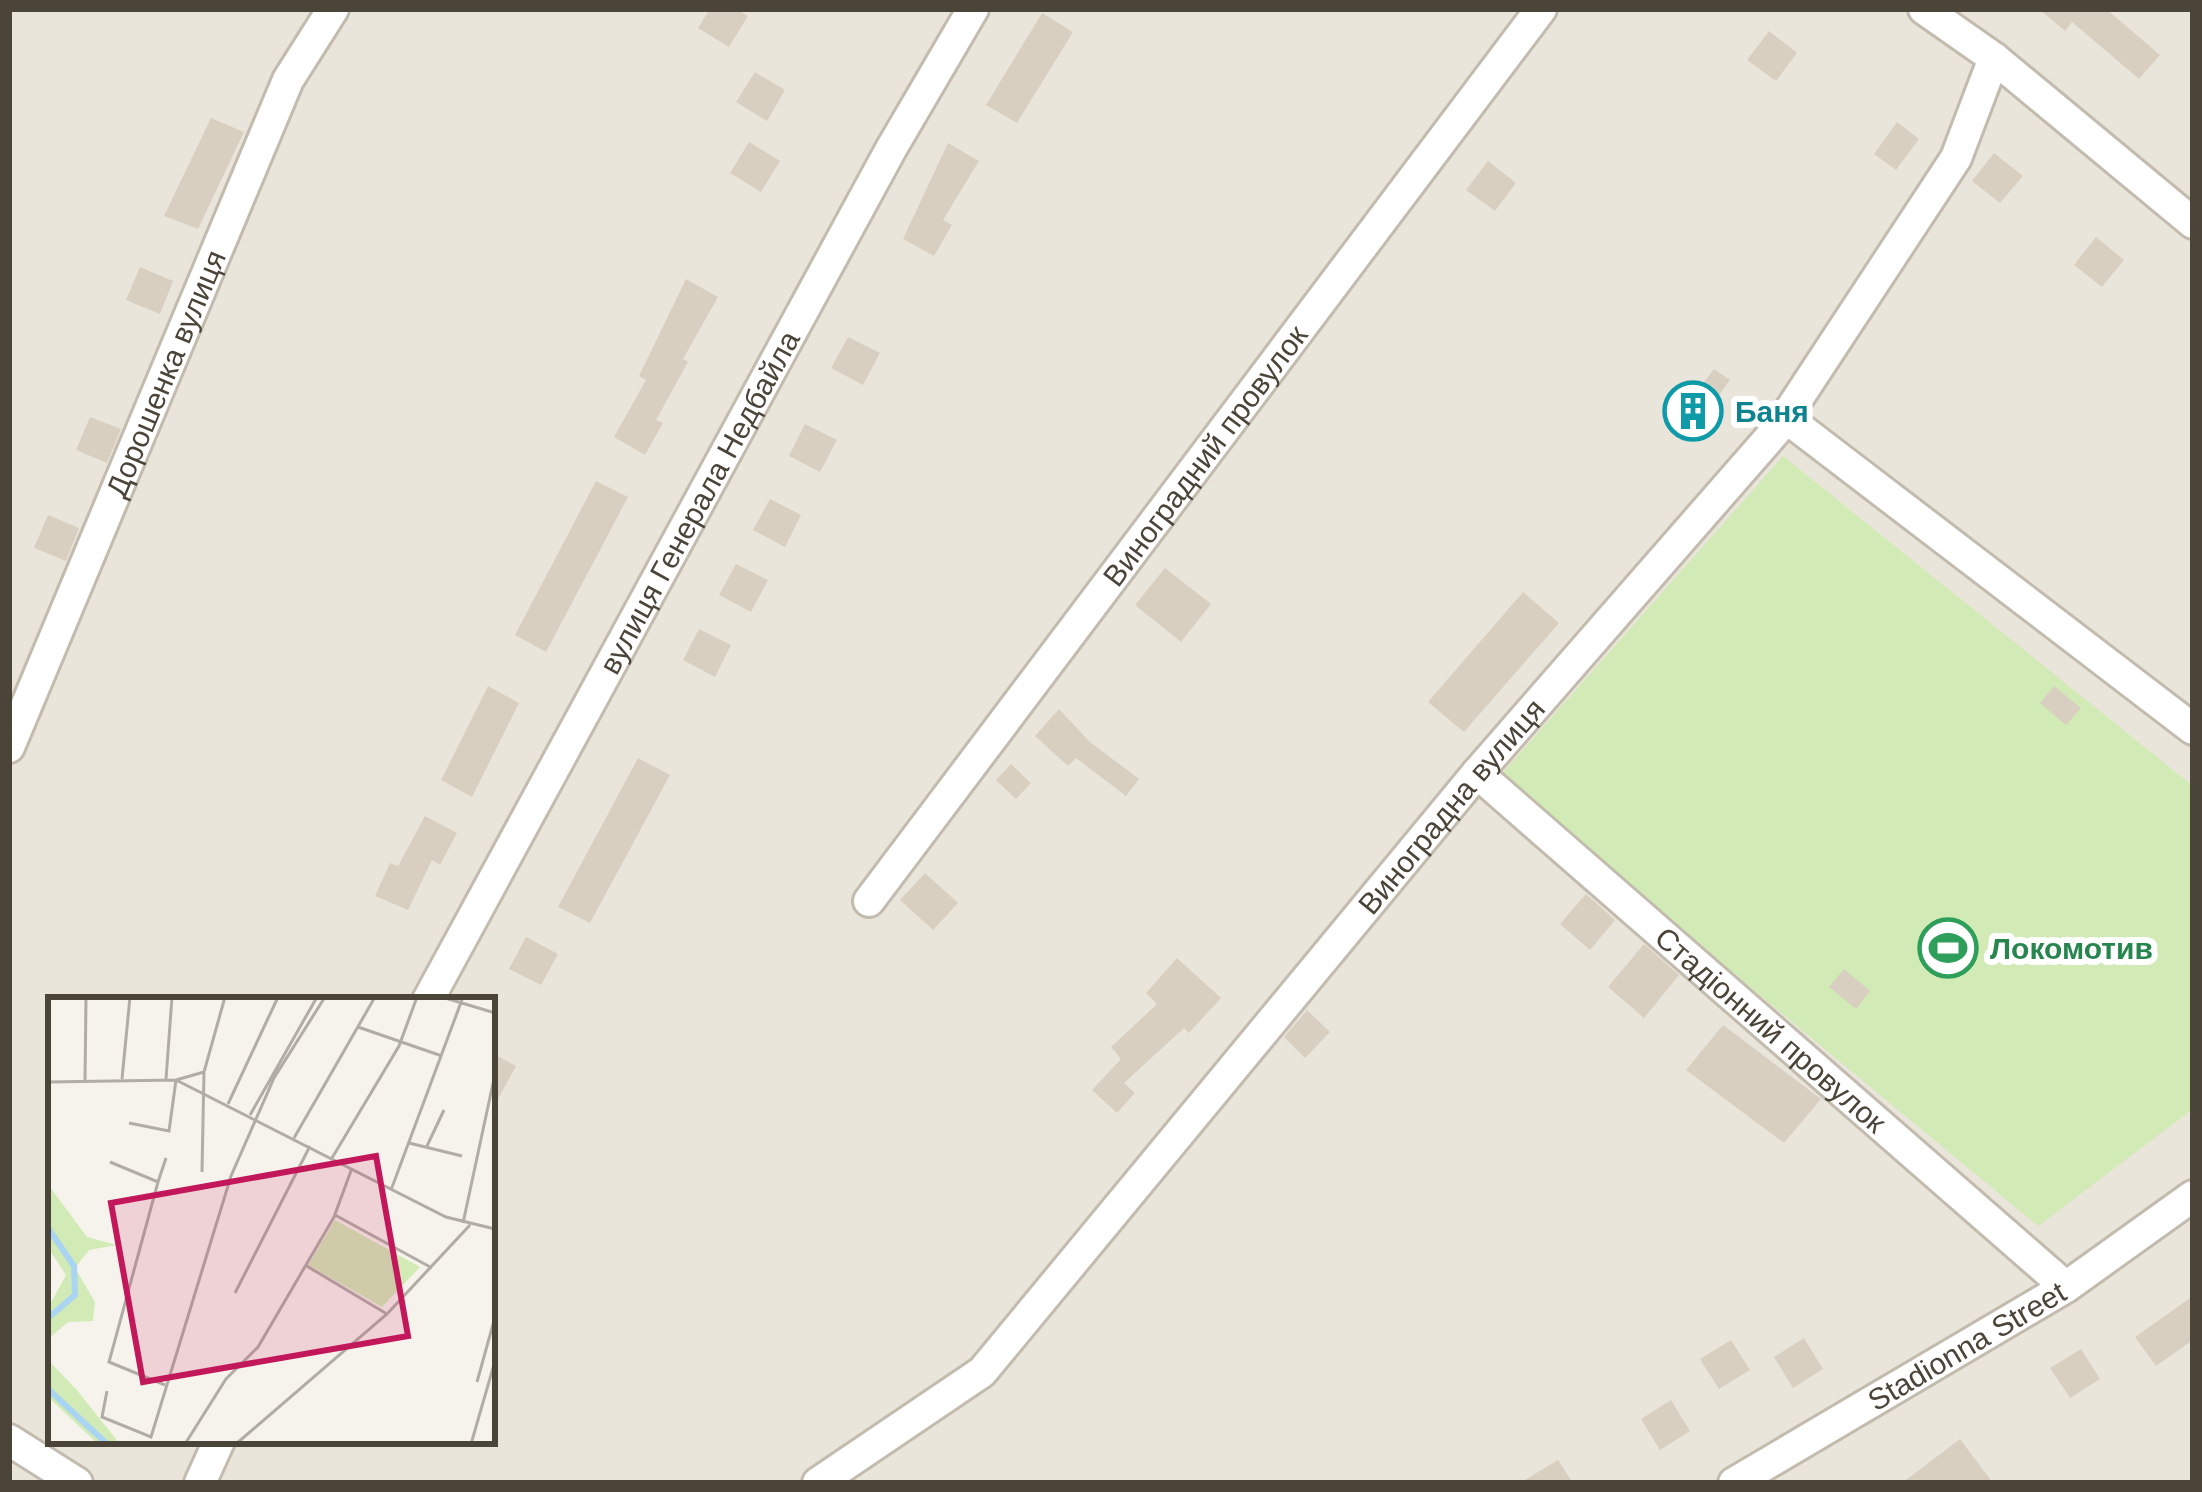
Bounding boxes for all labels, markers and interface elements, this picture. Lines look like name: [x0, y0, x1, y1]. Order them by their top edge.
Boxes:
street label: Дорошенка вулиця: [99, 245, 231, 502]
street label: Виноградний провулок: [1096, 318, 1314, 592]
street label: вулиця Генерала Недбайла: [592, 325, 806, 679]
building icon: Баня: [1662, 380, 1724, 442]
place label: Баня: [1735, 395, 1809, 428]
street label: Виноградна вулиця: [1351, 692, 1551, 920]
sports icon: Локомотив: [1917, 917, 1979, 979]
street label: Стадіонний провулок: [1649, 920, 1893, 1139]
place label: Локомотив: [1990, 932, 2153, 965]
inset map: [48, 997, 495, 1444]
street label: Stadionna Street: [1862, 1274, 2072, 1417]

